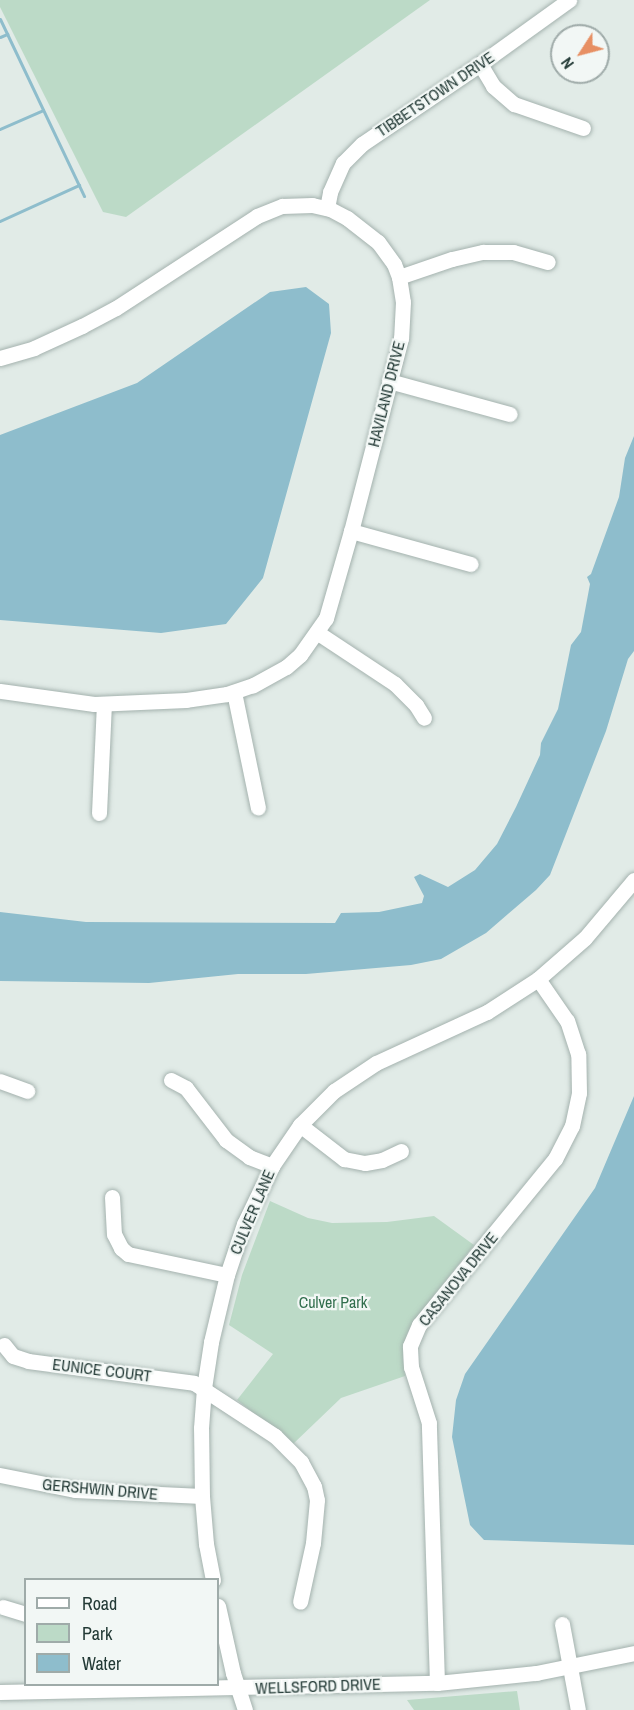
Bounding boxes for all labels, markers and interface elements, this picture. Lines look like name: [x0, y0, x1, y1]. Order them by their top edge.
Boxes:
north arrow: [550, 24, 610, 84]
street label: TIBBETSTOWN DRIVE: [372, 47, 498, 141]
text: N: [555, 53, 579, 74]
street label: HAVILAND DRIVE: [364, 339, 408, 449]
street label: CULVER LANE: [226, 1167, 278, 1257]
street label: CASANOVA DRIVE: [414, 1228, 502, 1330]
park label: Culver Park: [299, 1292, 367, 1312]
street label: EUNICE COURT: [51, 1354, 153, 1386]
street label: GERSHWIN DRIVE: [41, 1474, 159, 1504]
legend: [24, 1578, 219, 1686]
text: Road: [82, 1591, 117, 1616]
text: Park: [82, 1621, 112, 1646]
text: Water: [82, 1651, 121, 1676]
street label: WELLSFORD DRIVE: [255, 1674, 381, 1698]

